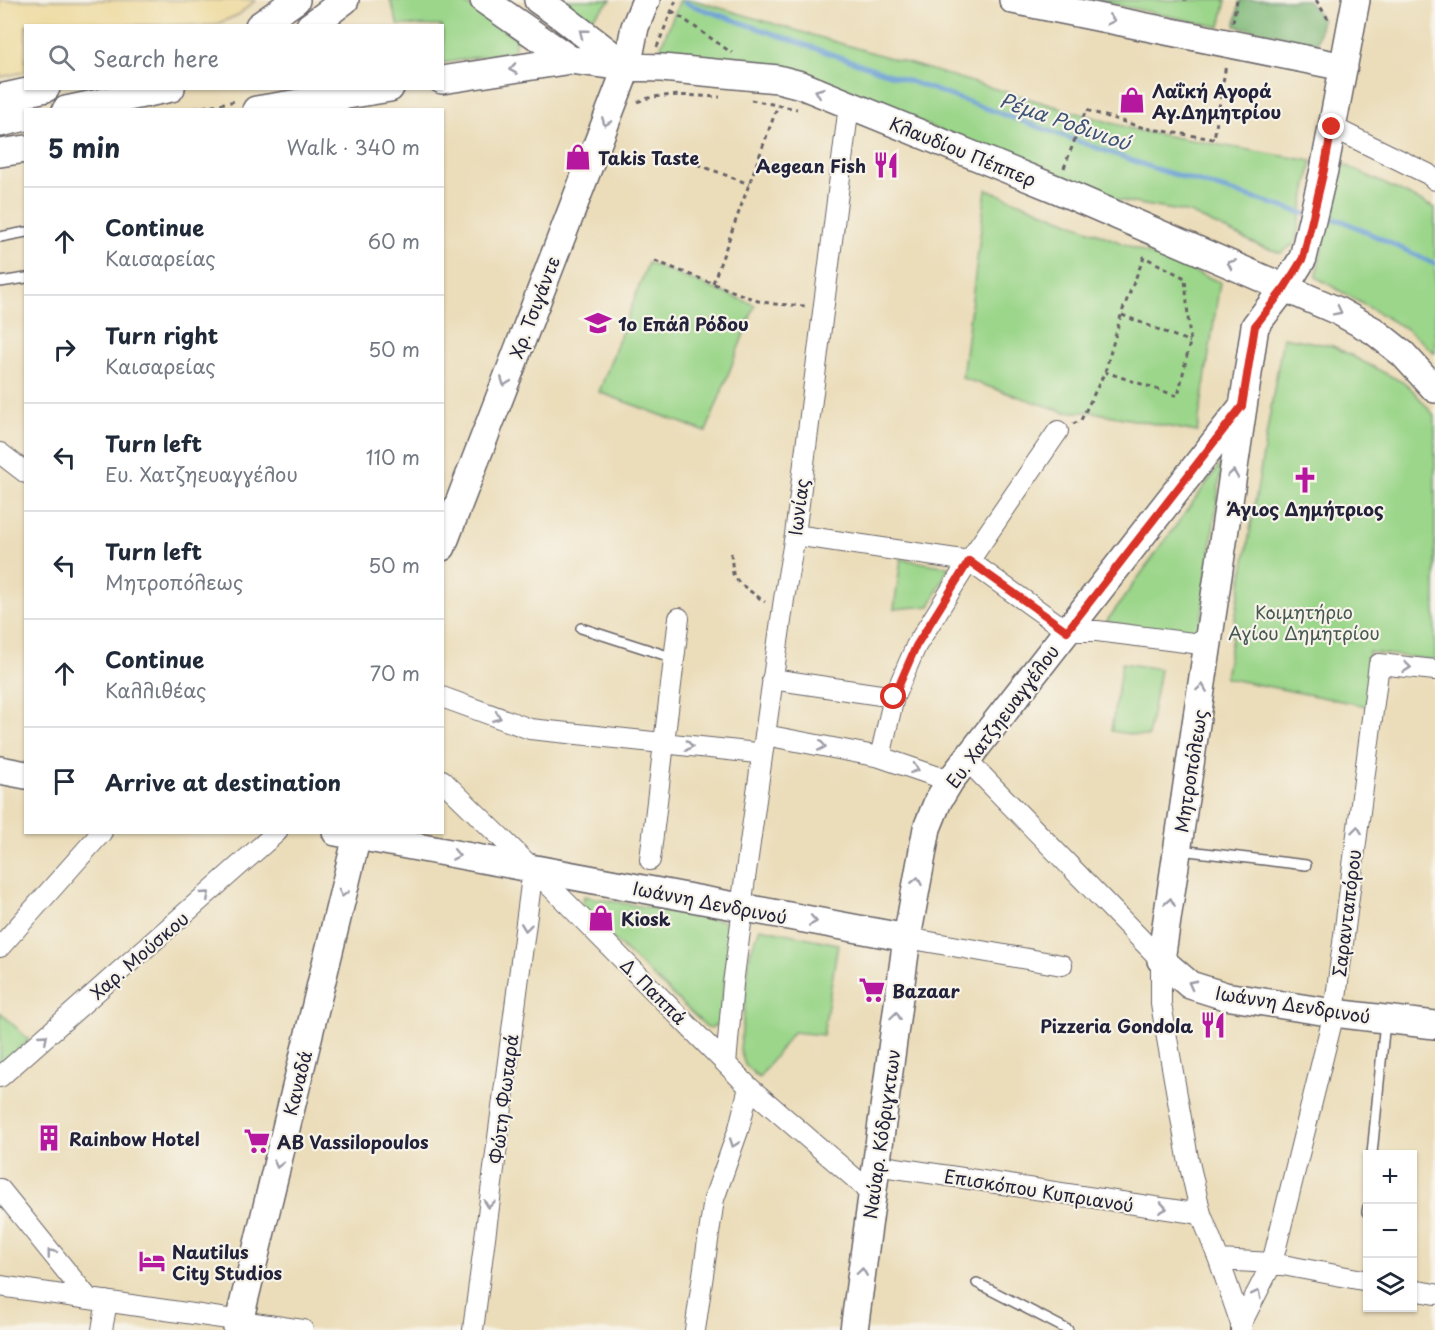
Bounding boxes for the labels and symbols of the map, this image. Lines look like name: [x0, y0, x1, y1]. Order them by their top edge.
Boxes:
one-way arrow: [1106, 13, 1116, 26]
one-way arrow: [579, 29, 590, 40]
one-way arrow: [509, 63, 518, 75]
place label: Λαΐκή Αγορά Αγ.Δημητρίου: [1152, 77, 1281, 125]
water label: Ρέμα Ροδινιού: [996, 85, 1136, 158]
shop icon: Λαΐκή Αγορά Αγ.Δημητρίου: [1117, 85, 1147, 115]
one-way arrow: [814, 87, 825, 99]
street label: Κλαυδίου Πέππερ: [886, 109, 1040, 193]
route end: [1318, 113, 1344, 139]
one-way arrow: [600, 116, 613, 127]
shop icon: Takis Taste: [563, 142, 593, 172]
place label: Takis Taste: [598, 144, 699, 171]
restaurant icon: Aegean Fish: [871, 150, 901, 180]
place label: Aegean Fish: [756, 152, 866, 179]
street label: Χρ. Τσιγάντε: [502, 252, 566, 362]
one-way arrow: [1227, 259, 1238, 271]
one-way arrow: [1332, 304, 1343, 316]
school or university icon: 1ο Επάλ Ρόδου: [583, 308, 613, 338]
place label: 1ο Επάλ Ρόδου: [618, 310, 749, 337]
one-way arrow: [500, 376, 513, 387]
church icon: Άγιος Δημήτριος: [1290, 465, 1320, 495]
one-way arrow: [1226, 470, 1238, 479]
street label: Ιωνίας: [781, 477, 815, 537]
place label: Άγιος Δημήτριος: [1226, 495, 1384, 522]
park label: Κοιμητήριο Αγίου Δημητρίου: [1228, 598, 1380, 646]
street label: Ευ. Χατζηευαγγέλου: [939, 639, 1065, 793]
one-way arrow: [1402, 660, 1411, 673]
route start: [880, 683, 906, 709]
one-way arrow: [1196, 683, 1208, 693]
street label: Μητροπόλεως: [1167, 707, 1213, 835]
one-way arrow: [492, 709, 502, 722]
one-way arrow: [685, 739, 694, 752]
one-way arrow: [817, 739, 827, 752]
one-way arrow: [909, 762, 920, 775]
one-way arrow: [1351, 825, 1363, 834]
one-way arrow: [451, 848, 461, 861]
street label: Σαρανταπόρου: [1325, 848, 1367, 978]
street label: Ιωάννη Δενδρινού: [631, 874, 789, 930]
one-way arrow: [911, 876, 923, 886]
one-way arrow: [338, 888, 351, 898]
one-way arrow: [199, 891, 210, 902]
one-way arrow: [1163, 897, 1176, 907]
shop icon: Kiosk: [586, 903, 616, 933]
street label: Χαρ. Μούσκου: [84, 905, 194, 1005]
place label: Kiosk: [621, 905, 671, 932]
one-way arrow: [808, 914, 818, 927]
one-way arrow: [520, 922, 532, 932]
street label: Δ. Παππά: [615, 952, 693, 1030]
supermarket icon: Bazaar: [857, 975, 887, 1005]
place label: Bazaar: [892, 977, 961, 1004]
street label: Ιωάννη Δενδρινού: [1213, 978, 1373, 1030]
one-way arrow: [1188, 980, 1198, 991]
restaurant icon: Pizzeria Gondola: [1198, 1010, 1228, 1040]
one-way arrow: [890, 1012, 902, 1021]
place label: Pizzeria Gondola: [1040, 1012, 1193, 1039]
street label: Φώτη Φωταρά: [482, 1032, 524, 1165]
one-way arrow: [37, 1034, 48, 1045]
street label: Καναδά: [276, 1047, 318, 1118]
street label: Ναύαρ. Κόδριγκτων: [856, 1047, 906, 1221]
building icon: Rainbow Hotel: [34, 1123, 64, 1153]
place label: Rainbow Hotel: [69, 1125, 200, 1152]
supermarket icon: AB Vassilopoulos: [242, 1126, 272, 1156]
place label: AB Vassilopoulos: [277, 1128, 429, 1155]
one-way arrow: [728, 1137, 741, 1148]
one-way arrow: [272, 1159, 285, 1169]
street label: Επισκόπου Κυπριανού: [942, 1162, 1136, 1218]
one-way arrow: [484, 1199, 496, 1208]
one-way arrow: [1158, 1202, 1167, 1214]
place label: Nautilus City Studios: [172, 1238, 283, 1286]
hotel icon: Nautilus City Studios: [137, 1246, 167, 1276]
one-way arrow: [47, 1248, 58, 1259]
one-way arrow: [856, 1267, 868, 1277]
one-way arrow: [1250, 1289, 1261, 1300]

